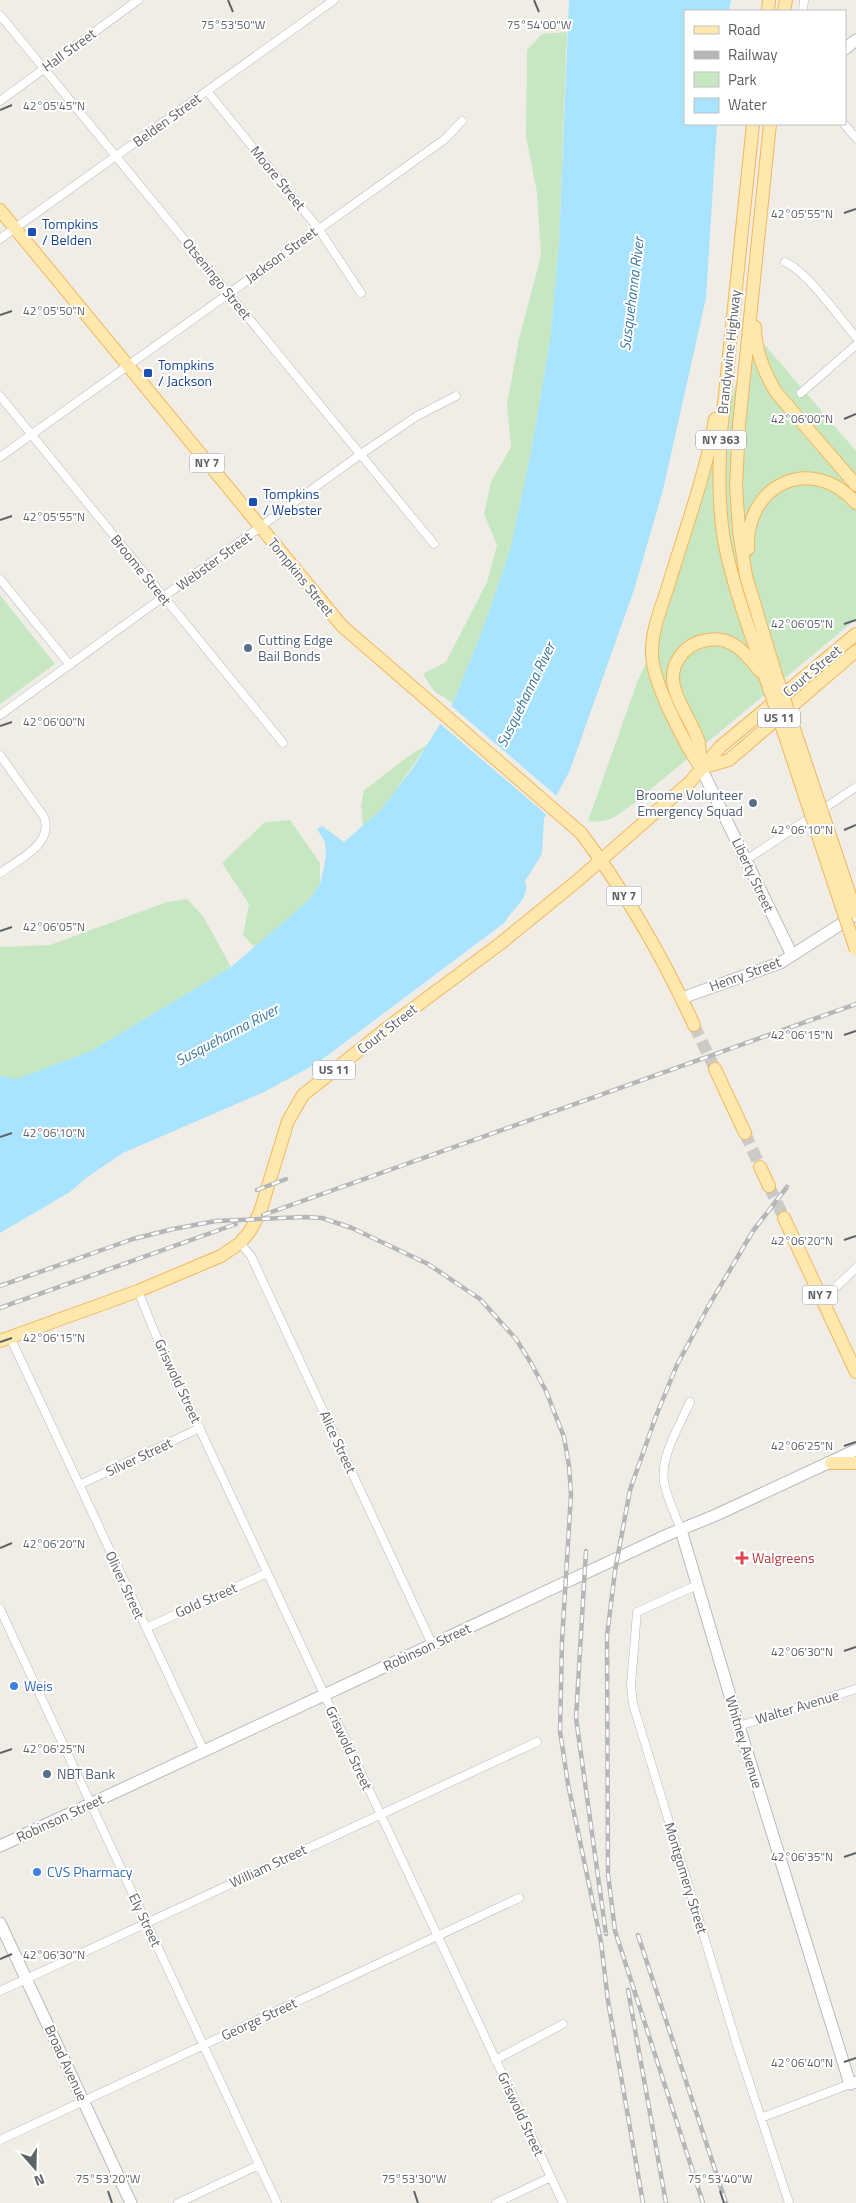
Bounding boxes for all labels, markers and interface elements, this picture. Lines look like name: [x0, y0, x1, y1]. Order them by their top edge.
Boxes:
legend: [684, 10, 846, 125]
text: 75°53'50"W: [201, 15, 266, 34]
text: 75°54'00"W: [507, 15, 572, 34]
text: Road: [728, 18, 760, 41]
street label: Hall Street: [37, 23, 100, 76]
text: Railway: [728, 43, 778, 66]
text: Park: [728, 68, 757, 91]
street label: Belden Street: [128, 88, 205, 152]
text: Water: [728, 93, 767, 116]
text: 42°05'45"N: [23, 96, 85, 115]
street label: Moore Street: [246, 141, 311, 214]
text: 42°05'55"N: [771, 204, 833, 223]
place label: Tompkins / Belden: [42, 213, 98, 250]
street label: Jackson Street: [240, 221, 321, 288]
marker: Tompkins / Belden: [26, 226, 38, 238]
street label: Otseningo Street: [178, 233, 257, 324]
water label: Susquehanna River: [613, 234, 650, 352]
street label: Brandywine Highway: [712, 288, 746, 415]
text: 42°05'50"N: [23, 301, 85, 320]
place label: Tompkins / Jackson: [158, 354, 214, 391]
marker: Tompkins / Jackson: [142, 367, 154, 379]
text: 42°06'00"N: [771, 409, 833, 428]
road number: NY 363: [696, 430, 746, 450]
road number: NY 7: [190, 453, 224, 472]
place label: Tompkins / Webster: [263, 483, 322, 520]
marker: Tompkins / Webster: [247, 496, 259, 508]
text: 42°05'55"N: [23, 507, 85, 526]
street label: Webster Street: [172, 526, 256, 595]
street label: Broome Street: [106, 530, 177, 610]
street label: Tompkins Street: [263, 533, 340, 620]
text: 42°06'05"N: [771, 614, 833, 633]
place label: Cutting Edge Bail Bonds: [258, 629, 333, 666]
water label: Susquehanna River: [490, 637, 562, 751]
street label: Court Street: [778, 640, 846, 702]
marker: Cutting Edge Bail Bonds: [242, 642, 254, 654]
road number: US 11: [758, 708, 800, 728]
text: 42°06'00"N: [23, 712, 85, 731]
place label: Broome Volunteer Emergency Squad: [636, 784, 743, 821]
marker: Broome Volunteer Emergency Squad: [747, 797, 759, 809]
text: 42°06'10"N: [771, 820, 833, 839]
street label: Liberty Street: [727, 834, 780, 916]
road number: NY 7: [606, 886, 642, 906]
text: 42°06'05"N: [23, 917, 85, 936]
street label: Henry Street: [706, 951, 784, 996]
water label: Susquehanna River: [171, 997, 284, 1071]
street label: Court Street: [352, 998, 421, 1059]
text: 42°06'15"N: [771, 1025, 833, 1044]
road number: US 11: [313, 1060, 355, 1080]
text: 42°06'10"N: [23, 1123, 85, 1142]
text: 42°06'20"N: [771, 1231, 833, 1250]
road number: NY 7: [802, 1286, 838, 1304]
text: 42°06'15"N: [23, 1328, 85, 1347]
street label: Griswold Street: [150, 1335, 207, 1426]
street label: Alice Street: [315, 1407, 362, 1477]
street label: Silver Street: [102, 1432, 176, 1481]
text: 42°06'25"N: [771, 1436, 833, 1455]
text: 42°06'20"N: [23, 1534, 85, 1553]
street label: Oliver Street: [100, 1547, 150, 1622]
place label: Walgreens: [752, 1547, 815, 1568]
marker: Walgreens: [736, 1552, 748, 1564]
street label: Gold Street: [171, 1577, 240, 1623]
street label: Robinson Street: [380, 1617, 474, 1676]
text: 42°06'30"N: [771, 1642, 833, 1661]
place label: Weis: [24, 1675, 53, 1696]
marker: Weis: [8, 1680, 20, 1692]
street label: Walter Avenue: [753, 1684, 841, 1729]
street label: Whitney Avenue: [720, 1693, 769, 1791]
street label: Griswold Street: [321, 1702, 378, 1793]
text: 42°06'25"N: [23, 1739, 85, 1758]
place label: NBT Bank: [57, 1763, 115, 1784]
marker: NBT Bank: [41, 1768, 53, 1780]
street label: Robinson Street: [13, 1788, 107, 1847]
street label: Montgomery Street: [660, 1819, 713, 1936]
street label: William Street: [226, 1838, 310, 1893]
text: 42°06'35"N: [771, 1847, 833, 1866]
place label: CVS Pharmacy: [47, 1861, 133, 1882]
marker: CVS Pharmacy: [31, 1866, 43, 1878]
street label: Ely Street: [124, 1890, 167, 1950]
text: 42°06'30"N: [23, 1945, 85, 1964]
street label: George Street: [218, 1992, 300, 2045]
street label: Broad Avenue: [40, 2021, 93, 2104]
text: 42°06'40"N: [771, 2053, 833, 2072]
street label: Griswold Street: [493, 2068, 550, 2159]
north arrow: [10, 2143, 60, 2193]
text: N: [31, 2169, 48, 2192]
text: 75°53'20"W: [76, 2169, 141, 2188]
text: 75°53'30"W: [382, 2169, 447, 2188]
text: 75°53'40"W: [688, 2169, 753, 2188]

